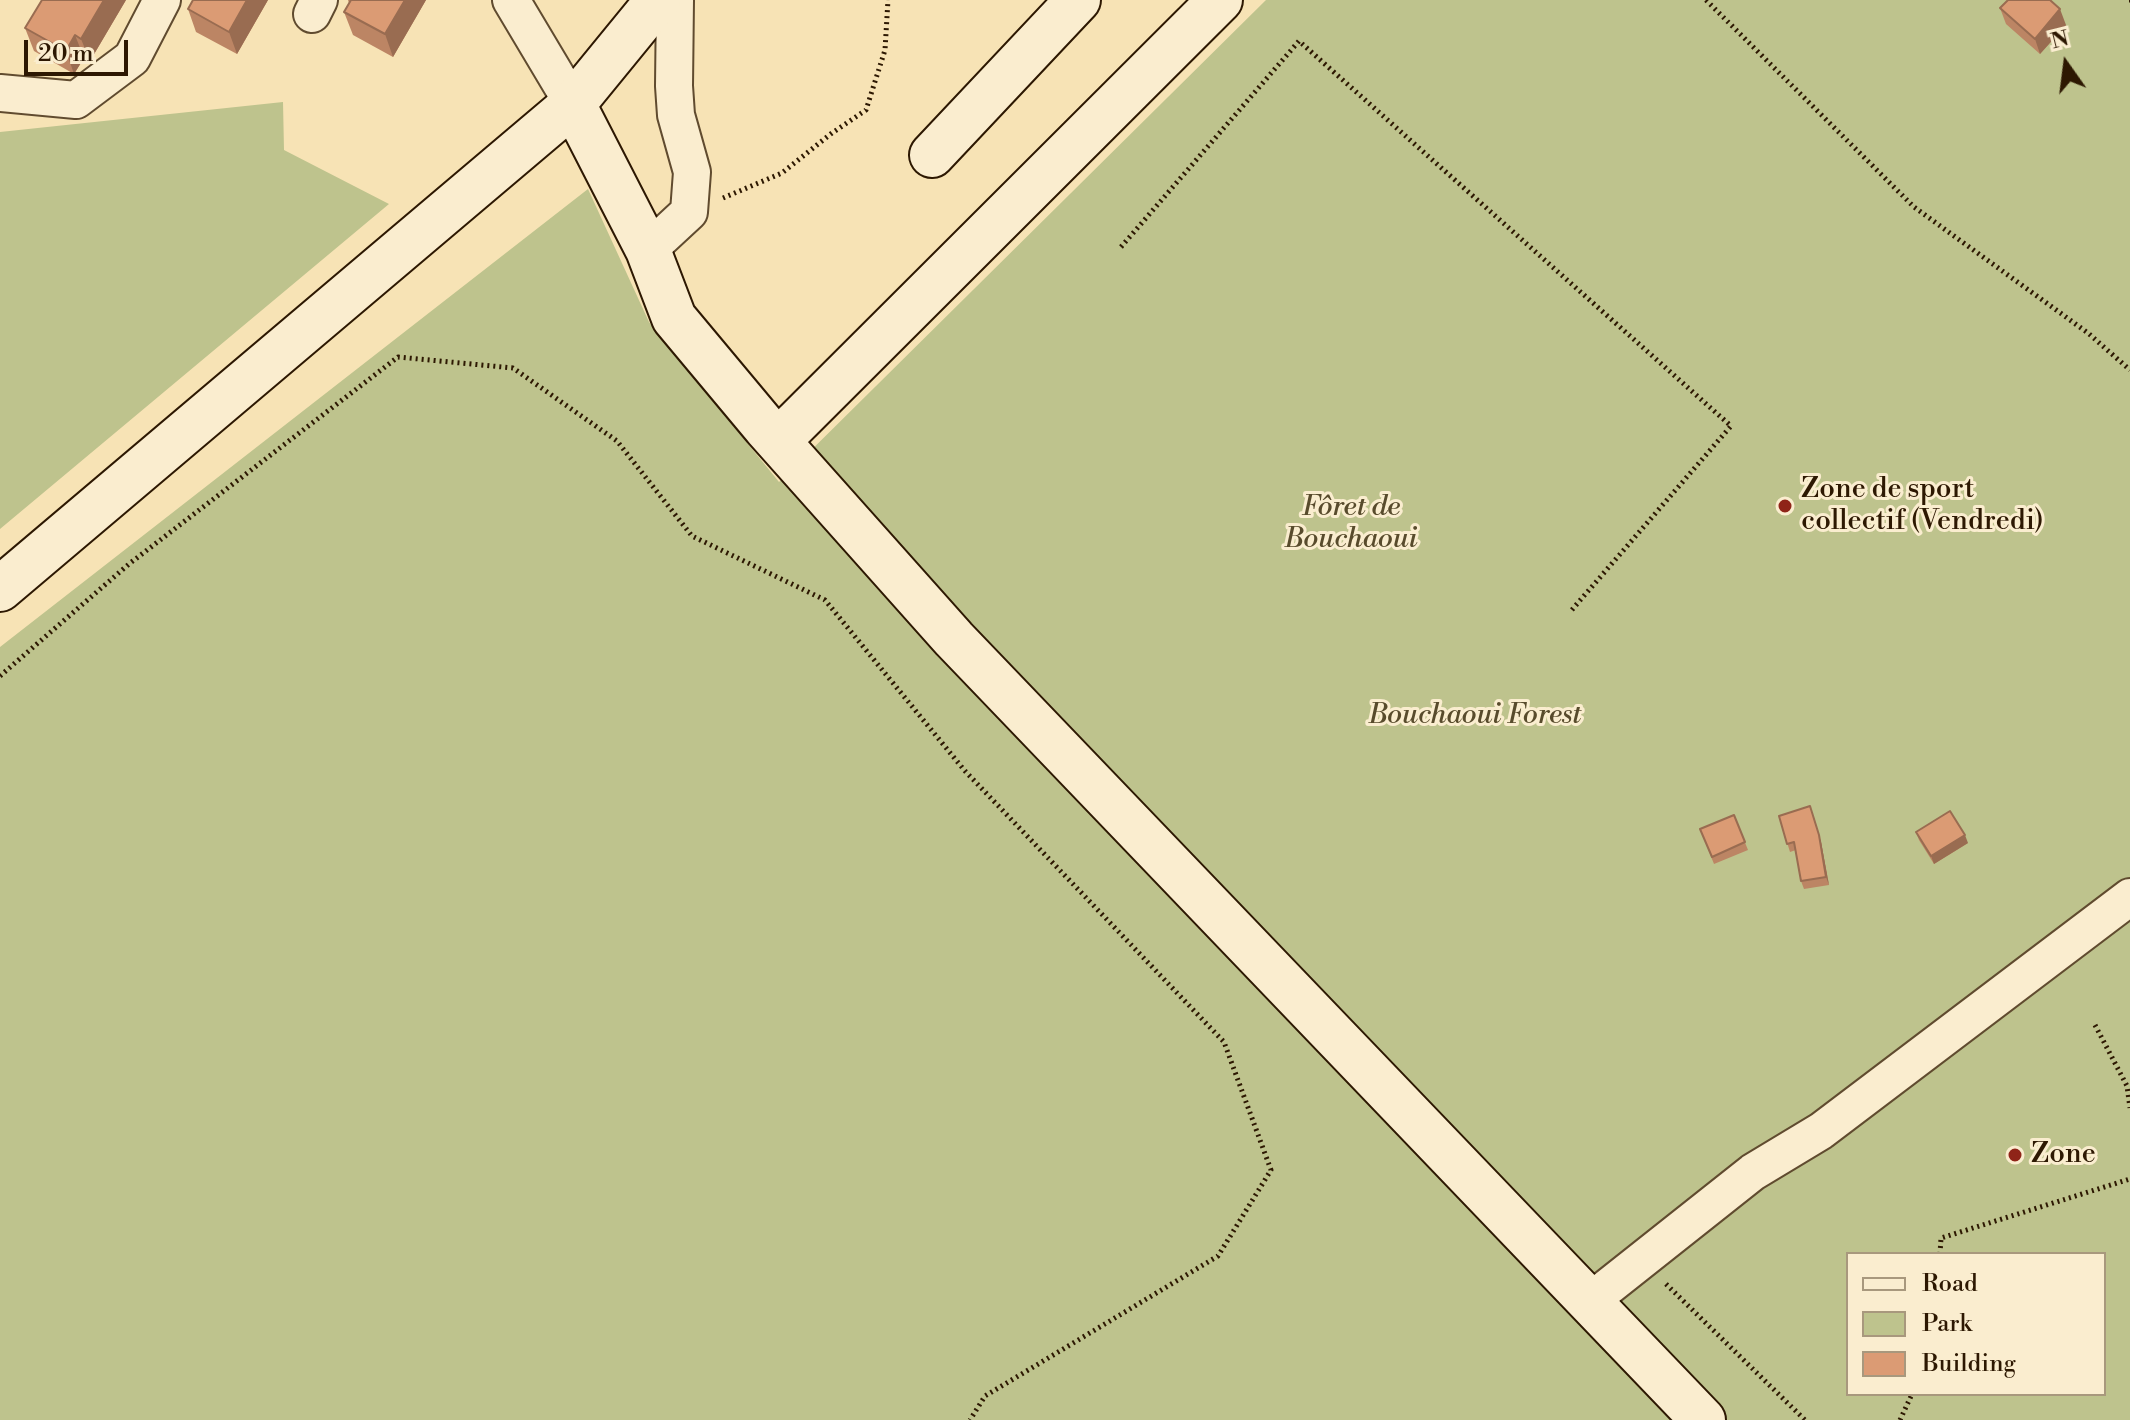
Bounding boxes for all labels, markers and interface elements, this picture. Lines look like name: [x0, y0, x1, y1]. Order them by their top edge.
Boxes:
scale bar: [28, 24, 132, 74]
north arrow: [2026, 24, 2106, 104]
text: N: [2048, 25, 2072, 55]
text: 20 m: [38, 39, 94, 69]
place label: Zone de sport collectif (Vendredi): [1801, 473, 2044, 539]
park label: Fôret de Bouchaoui: [1285, 491, 1417, 557]
marker: Zone de sport collectif (Vendredi): [1776, 497, 1794, 515]
park label: Bouchaoui Forest: [1368, 699, 1582, 733]
place label: Zone: [2031, 1138, 2096, 1172]
marker: Zone: [2006, 1146, 2024, 1164]
legend: [1846, 1252, 2106, 1396]
text: Road: [1922, 1269, 1978, 1299]
text: Park: [1922, 1309, 1972, 1339]
text: Building: [1922, 1349, 2016, 1379]

